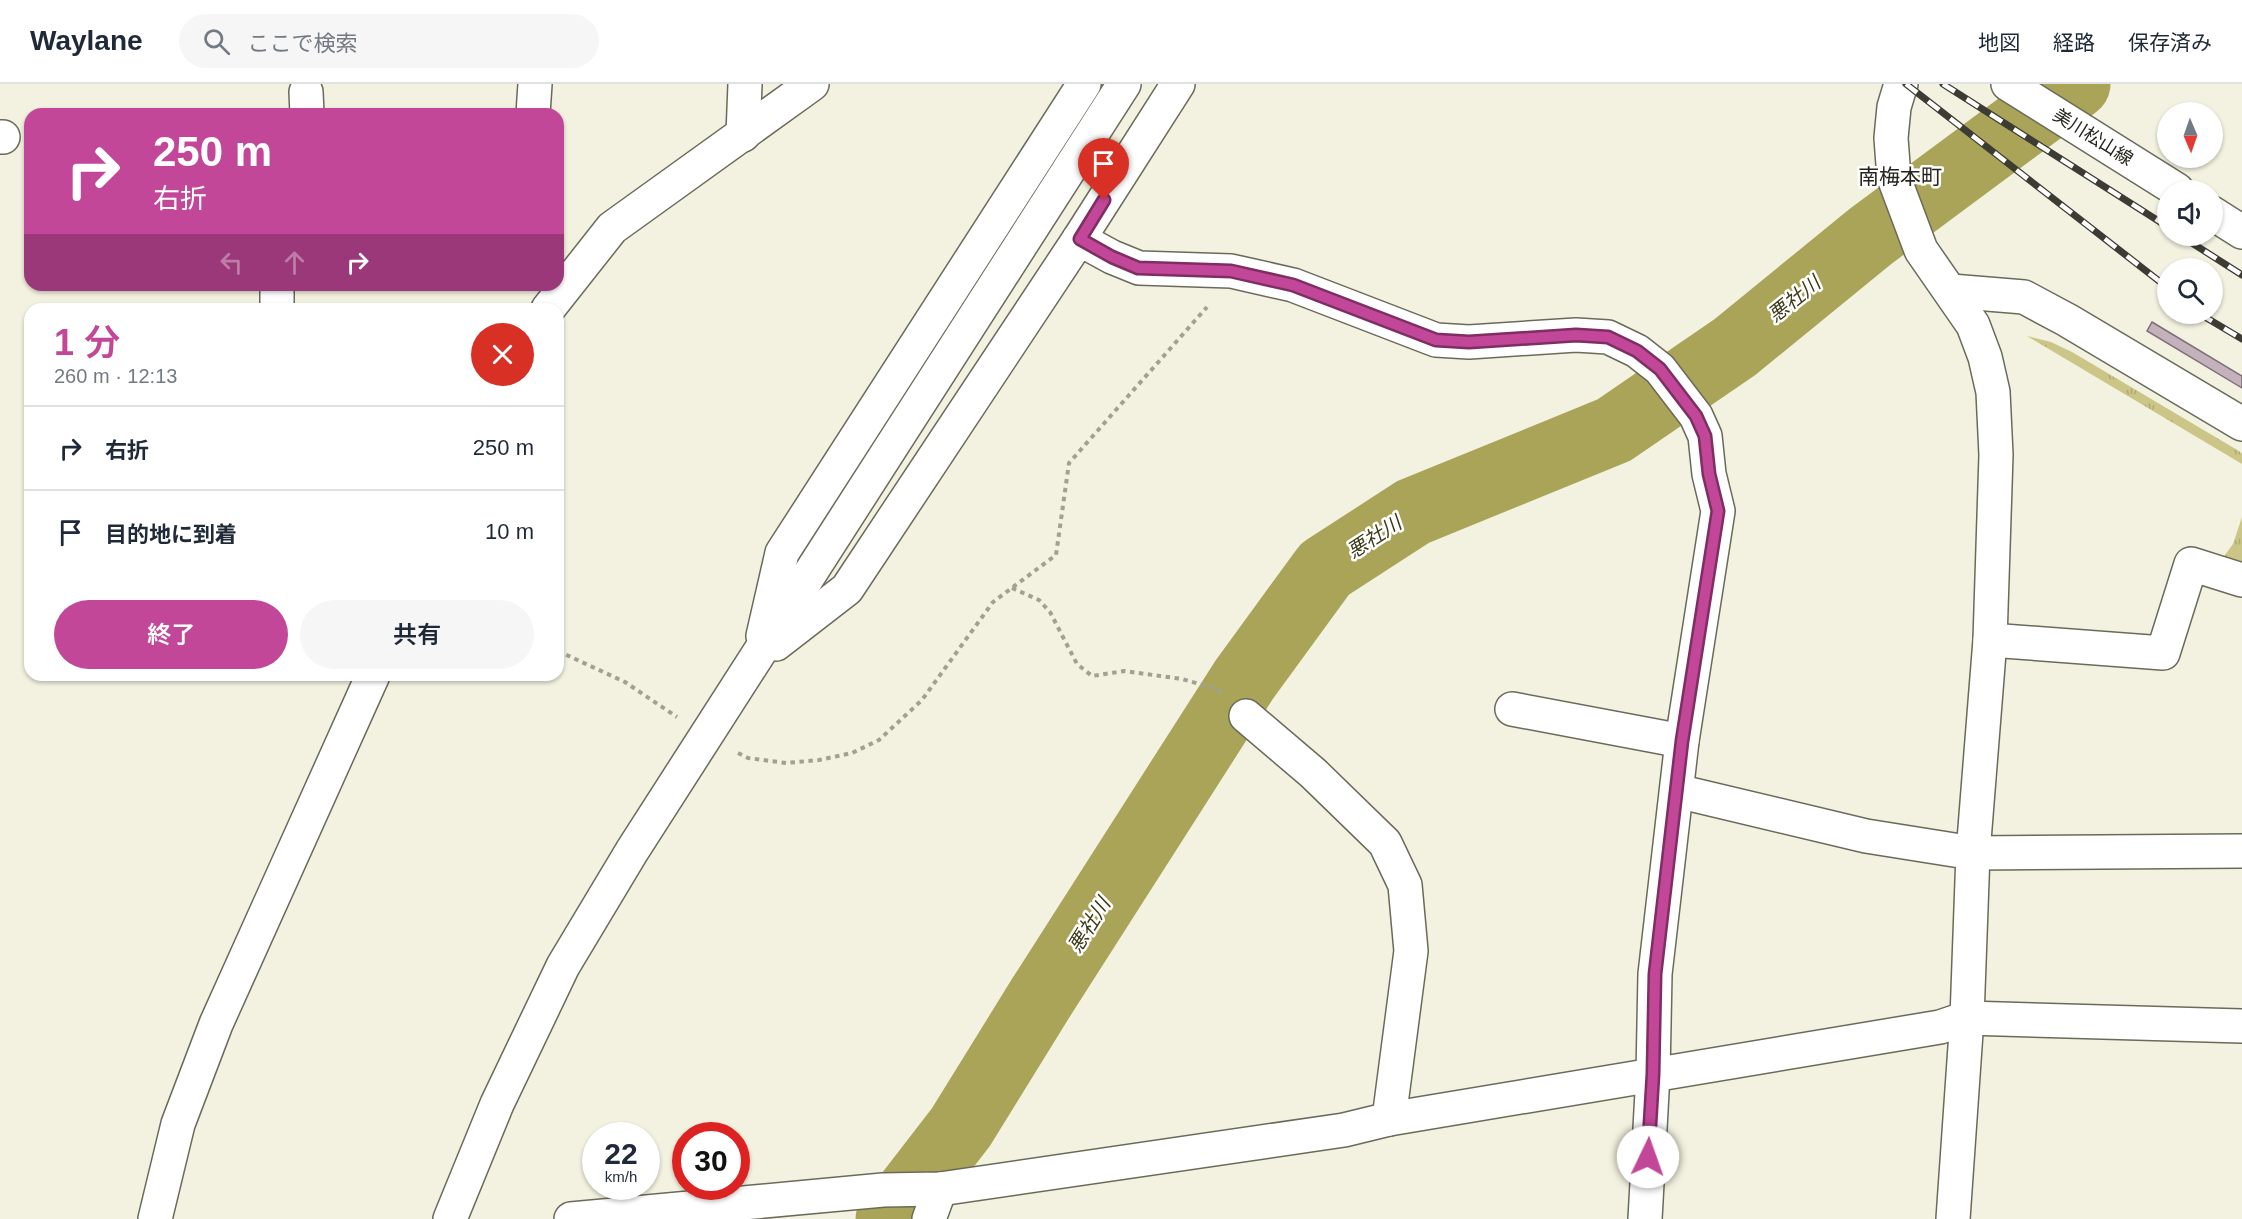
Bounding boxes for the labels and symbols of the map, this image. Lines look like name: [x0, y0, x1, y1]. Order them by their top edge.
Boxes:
north arrow: [2157, 102, 2223, 168]
street label: 美川松山線: [2050, 105, 2136, 169]
pin: [1078, 138, 1129, 200]
district label: 南梅本町: [1858, 165, 1942, 188]
water label: 悪社川: [1764, 270, 1826, 326]
water label: 悪社川: [1343, 510, 1407, 563]
water label: 悪社川: [1064, 892, 1115, 956]
speed limit sign: 30: [672, 1122, 750, 1200]
position arrow: [1616, 1125, 1680, 1189]

